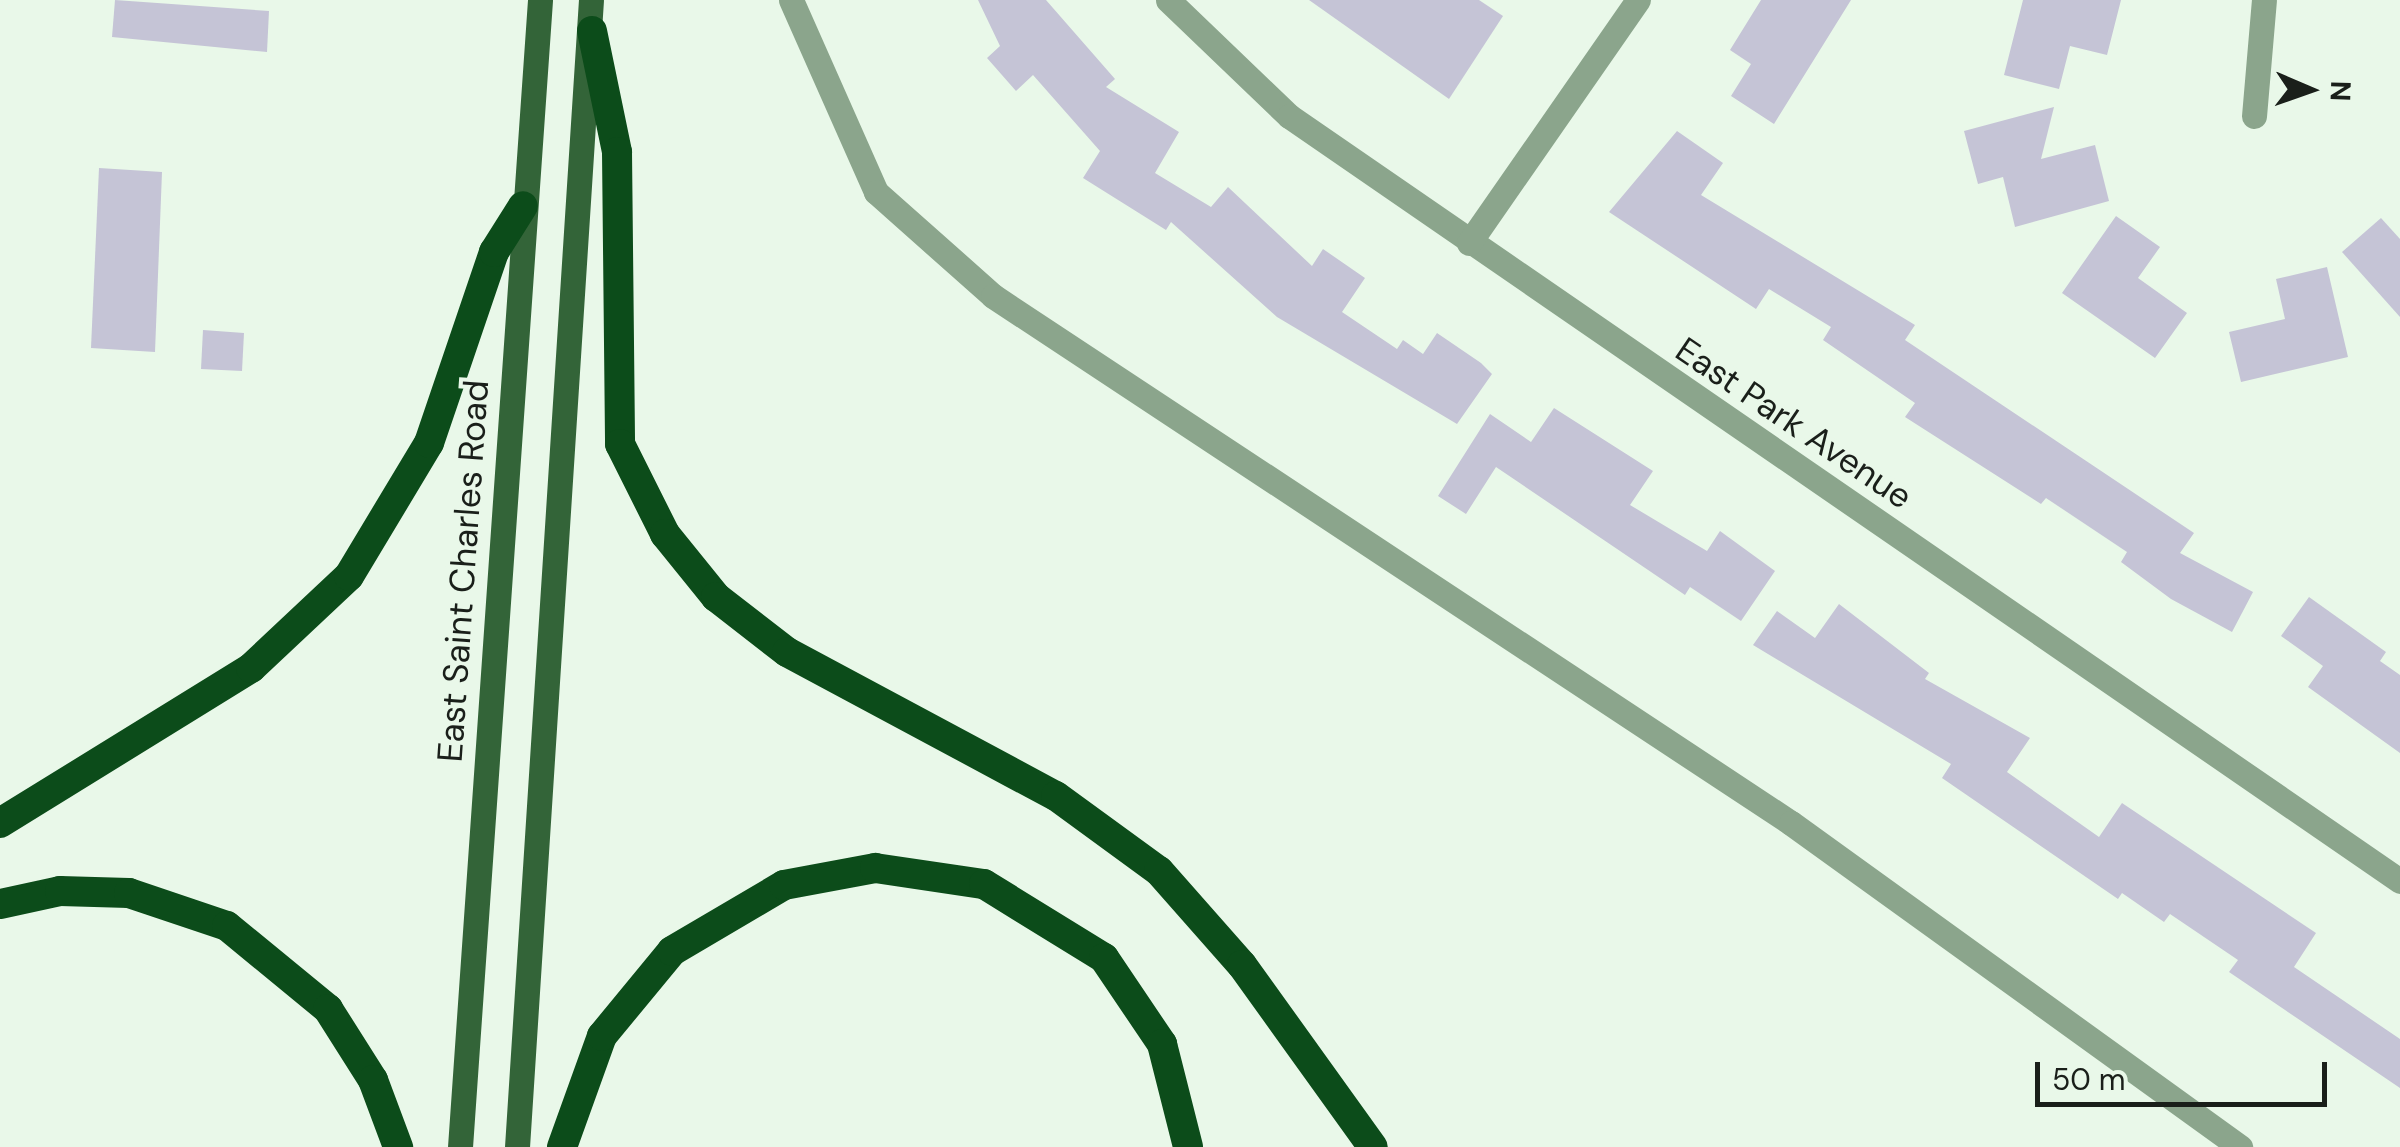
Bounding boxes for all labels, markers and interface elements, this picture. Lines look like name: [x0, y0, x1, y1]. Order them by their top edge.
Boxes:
north arrow: [2260, 40, 2360, 140]
text: N: [2322, 80, 2359, 102]
street label: East Park Avenue: [1668, 328, 1920, 518]
street label: East Saint Charles Road: [429, 379, 497, 763]
scale bar: [2040, 1042, 2332, 1104]
text: 50 m: [2052, 1060, 2126, 1099]

